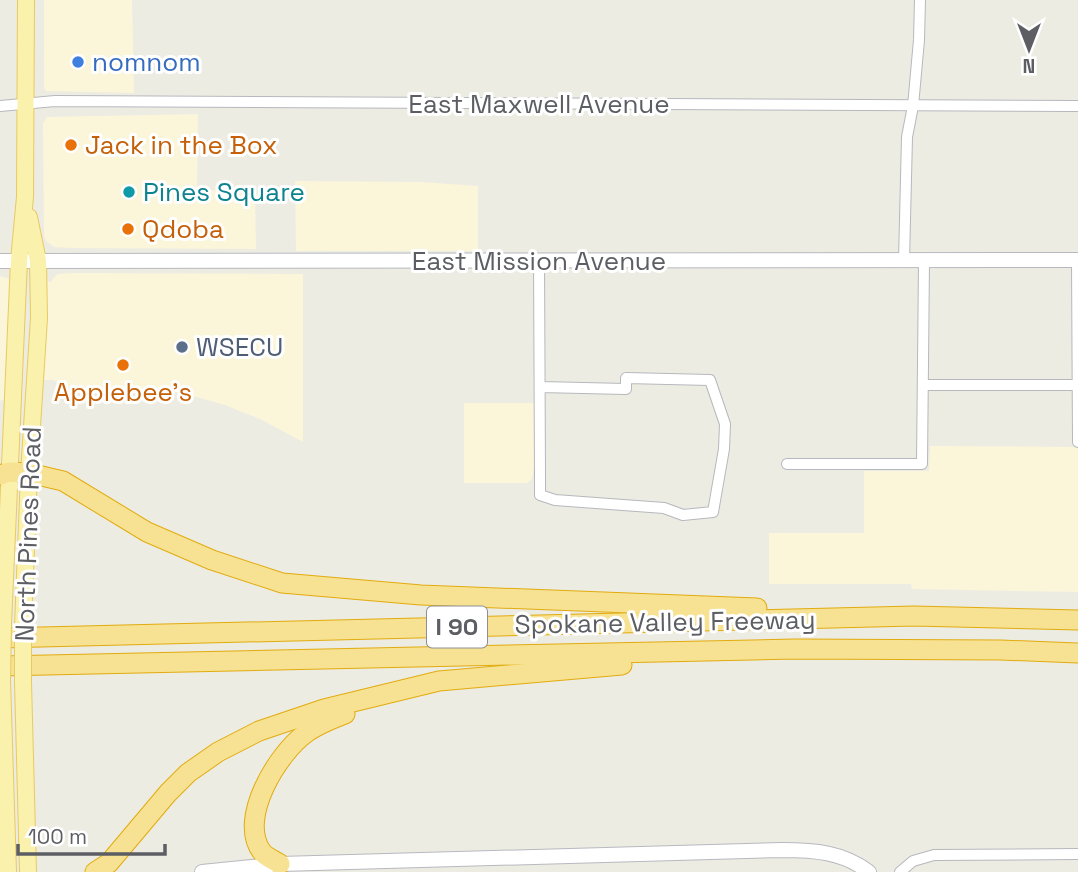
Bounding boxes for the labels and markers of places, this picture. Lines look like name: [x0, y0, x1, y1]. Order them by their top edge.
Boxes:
place label: nomnom: [92, 45, 201, 79]
marker: nomnom: [70, 54, 86, 70]
place label: Jack in the Box: [85, 128, 277, 162]
marker: Jack in the Box: [63, 137, 79, 153]
place label: Pines Square: [143, 175, 305, 209]
marker: Pines Square: [121, 184, 137, 200]
place label: Qdoba: [142, 212, 224, 246]
marker: Qdoba: [120, 221, 136, 237]
place label: WSECU: [196, 330, 283, 364]
marker: WSECU: [174, 339, 190, 355]
marker: Applebee's: [115, 357, 131, 373]
place label: Applebee's: [54, 375, 192, 409]

